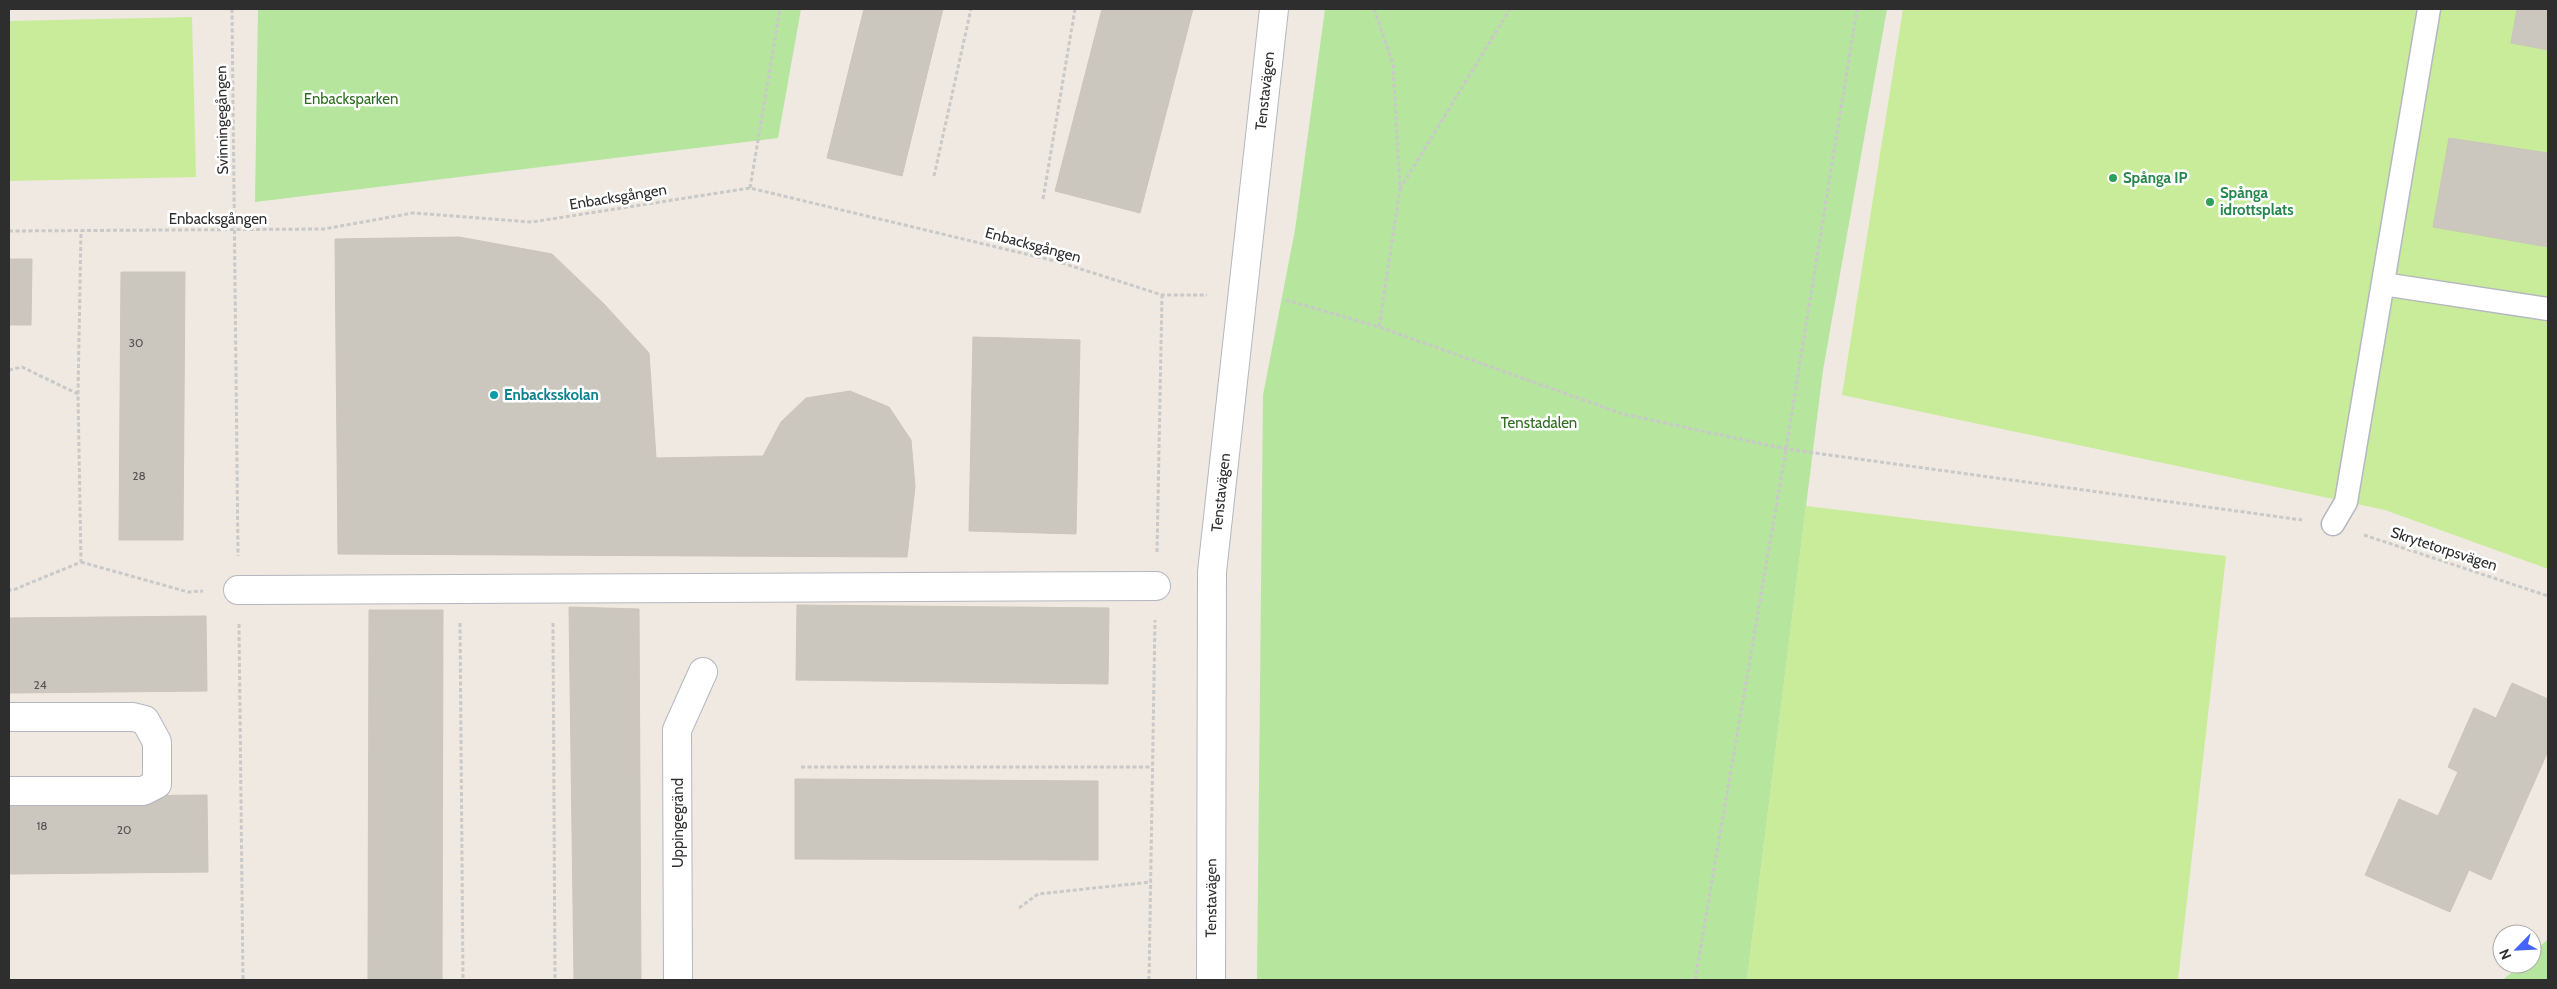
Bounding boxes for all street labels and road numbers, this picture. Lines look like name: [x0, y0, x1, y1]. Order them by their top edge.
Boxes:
street label: Tenstavägen: [1252, 51, 1278, 131]
street label: Svinningegången: [212, 65, 232, 175]
street label: Enbacksgången: [568, 180, 668, 214]
street label: Enbacksgången: [169, 210, 267, 228]
street label: Enbacksgången: [983, 224, 1083, 266]
street label: Tenstavägen: [1207, 452, 1234, 533]
street label: Skrytetorpsvägen: [2388, 523, 2500, 575]
street label: Uppingegränd: [669, 778, 687, 868]
street label: Tenstavägen: [1202, 858, 1220, 938]

